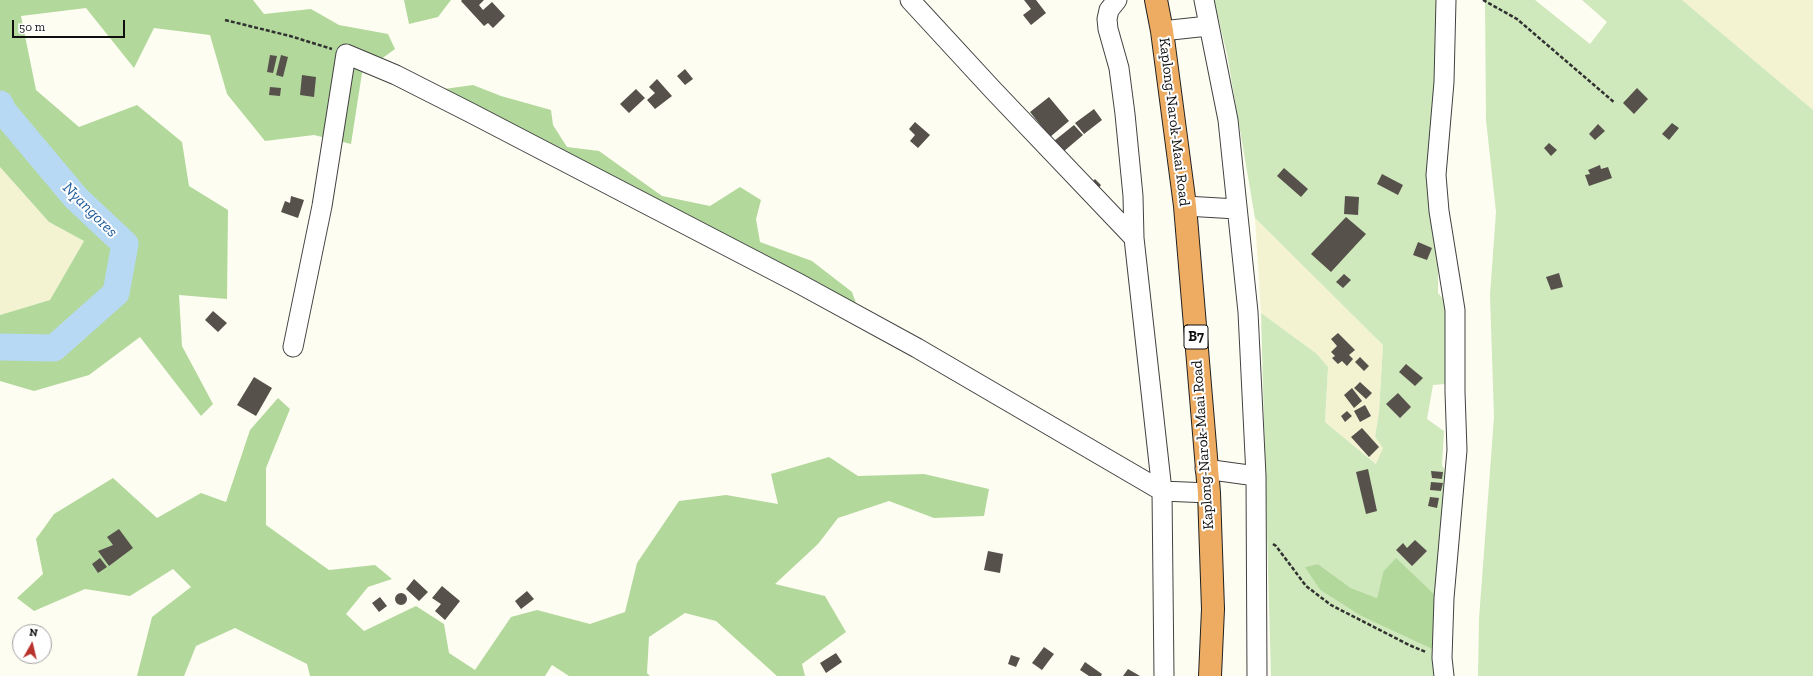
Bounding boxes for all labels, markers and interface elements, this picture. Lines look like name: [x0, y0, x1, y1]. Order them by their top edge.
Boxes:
scale bar: [14, 12, 127, 38]
text: 50 m: [19, 20, 45, 34]
street label: Kaplong-Narok-Maai Road: [1155, 37, 1193, 207]
water label: Nyangores: [59, 179, 121, 241]
road number: B7: [1184, 325, 1208, 349]
street label: Kaplong-Narok-Maai Road: [1188, 360, 1218, 530]
north arrow: [12, 624, 52, 664]
text: N: [29, 626, 39, 640]

